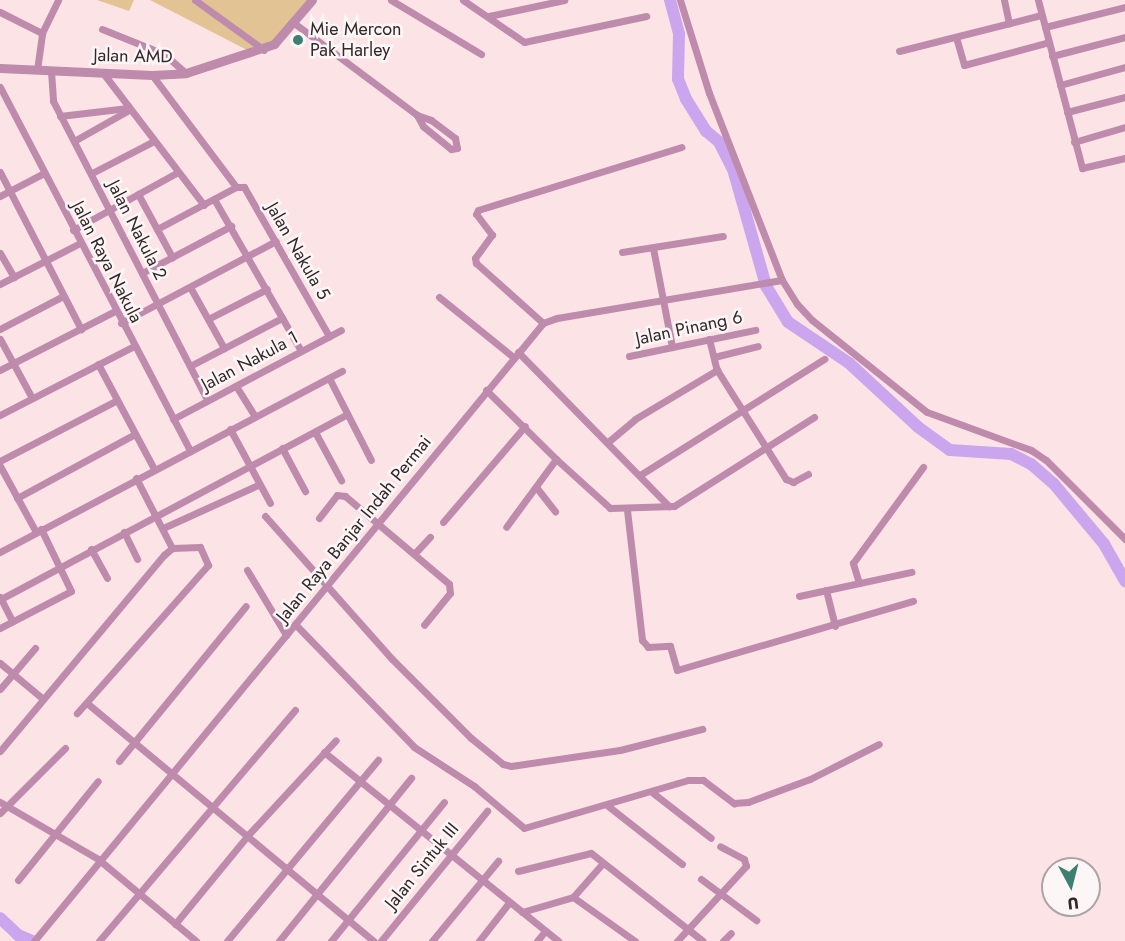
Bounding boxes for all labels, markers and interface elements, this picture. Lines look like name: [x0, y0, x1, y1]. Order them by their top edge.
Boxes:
place label: Mie Mercon Pak Harley: [310, 19, 402, 62]
marker: Mie Mercon Pak Harley: [291, 33, 305, 47]
street label: Jalan AMD: [93, 45, 173, 67]
street label: Jalan Nakula 2: [103, 177, 171, 283]
street label: Jalan Raya Nakula: [67, 197, 147, 327]
street label: Jalan Nakula 5: [261, 198, 335, 304]
street label: Jalan Pinang 6: [634, 306, 744, 350]
street label: Jalan Nakula 1: [198, 326, 302, 396]
street label: Jalan Raya Banjar Indah Permai: [272, 431, 436, 627]
street label: Jalan Sintuk III: [381, 818, 463, 914]
north arrow: [1041, 857, 1101, 917]
text: U: [1066, 891, 1080, 915]

